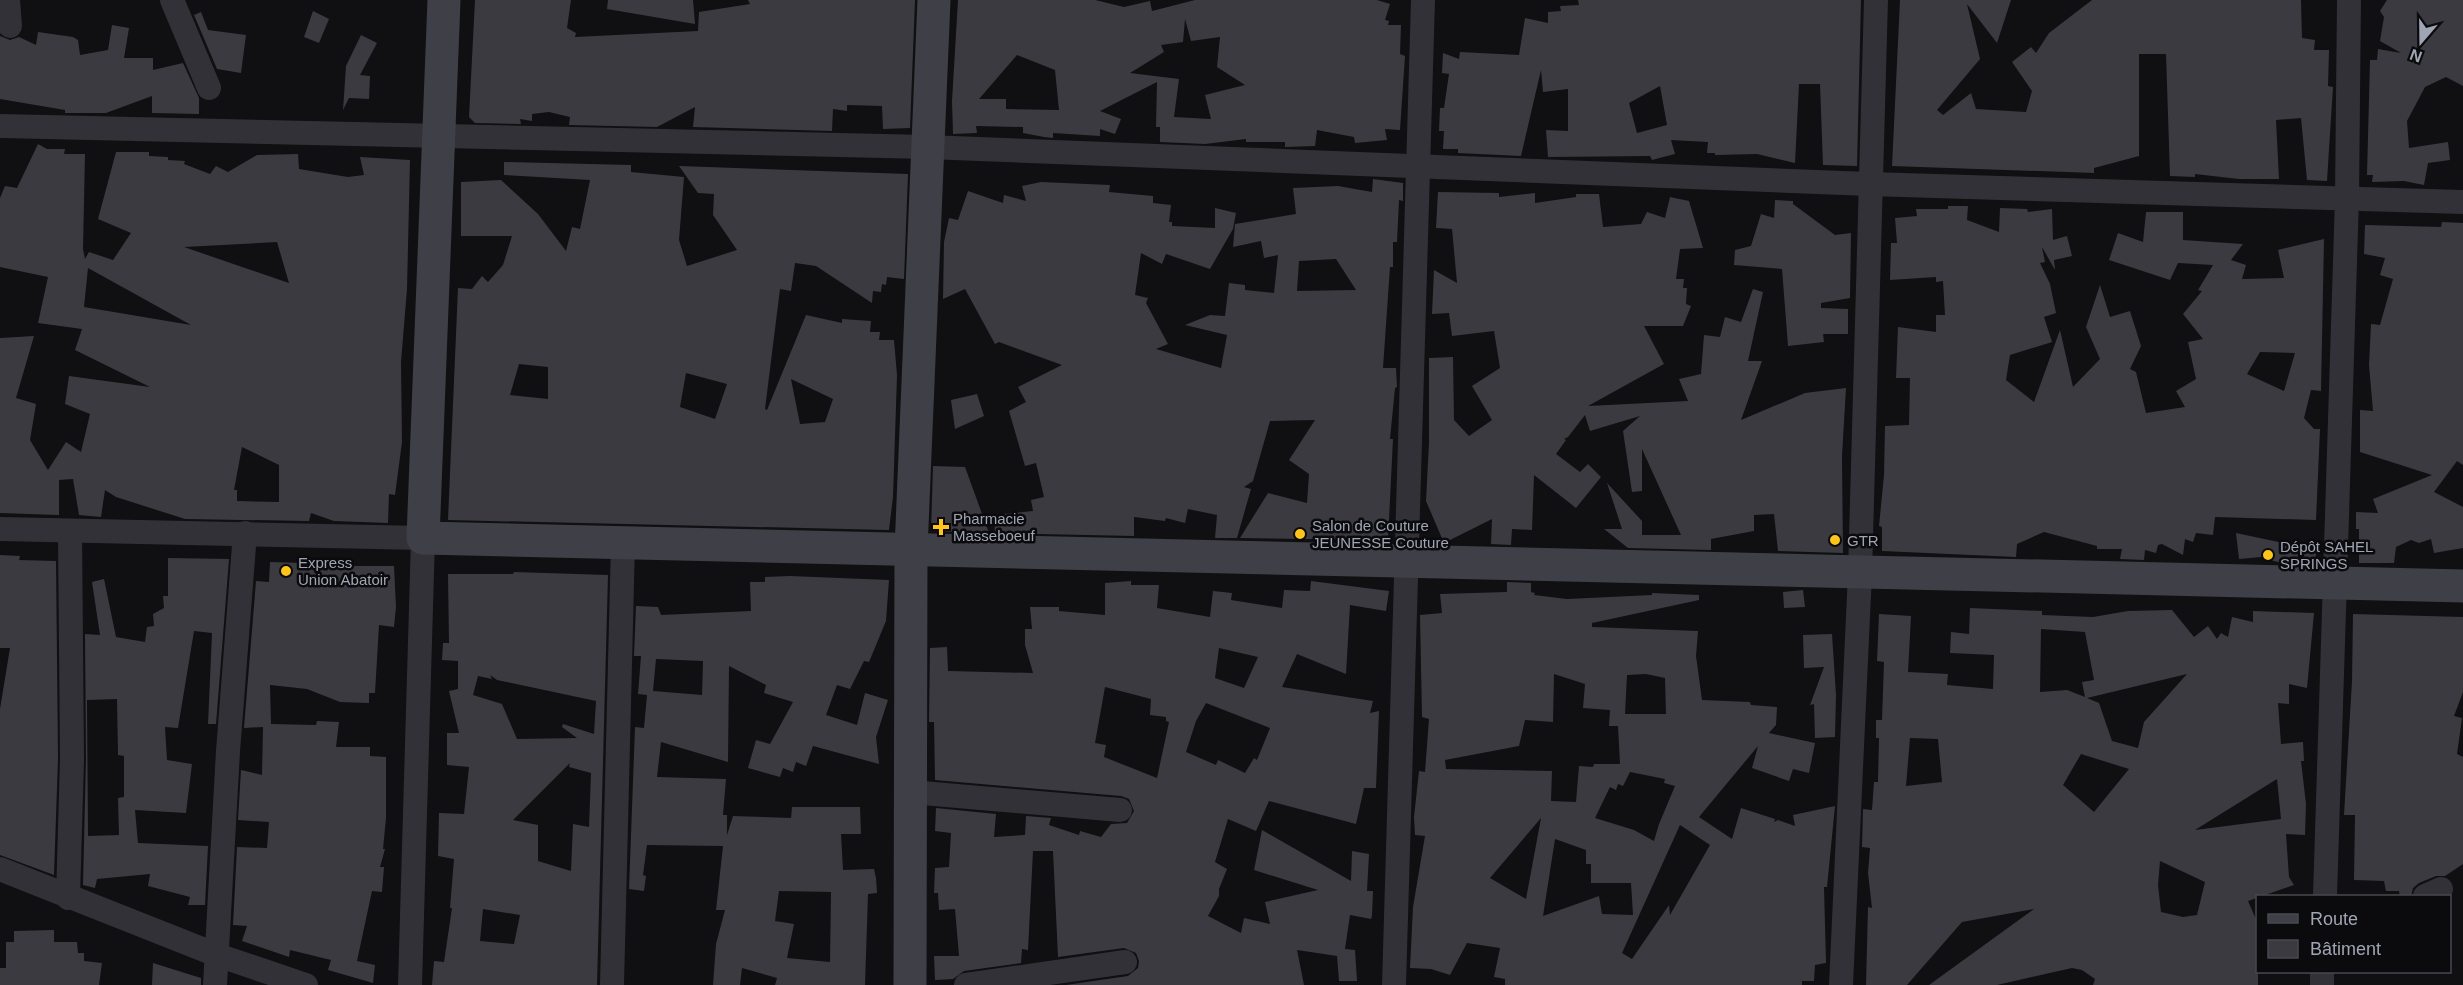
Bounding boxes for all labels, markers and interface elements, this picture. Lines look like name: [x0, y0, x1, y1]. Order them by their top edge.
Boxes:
north arrow: [2391, 12, 2451, 72]
text: N: [2408, 46, 2424, 66]
place label: Pharmacie Masseboeuf: [953, 510, 1036, 544]
place label: Salon de Couture JEUNESSE Couture: [1312, 517, 1449, 551]
marker: Pharmacie Masseboeuf: [934, 520, 948, 534]
marker: Salon de Couture JEUNESSE Couture: [1293, 527, 1307, 541]
place label: GTR: [1847, 532, 1879, 549]
marker: GTR: [1828, 533, 1842, 547]
place label: Dépôt SAHEL SPRINGS: [2280, 538, 2373, 572]
marker: Dépôt SAHEL SPRINGS: [2261, 548, 2275, 562]
place label: Express Union Abatoir: [298, 554, 388, 588]
marker: Express Union Abatoir: [279, 564, 293, 578]
legend: [2256, 895, 2451, 973]
text: Route: [2310, 909, 2358, 929]
text: Bâtiment: [2310, 939, 2381, 959]

